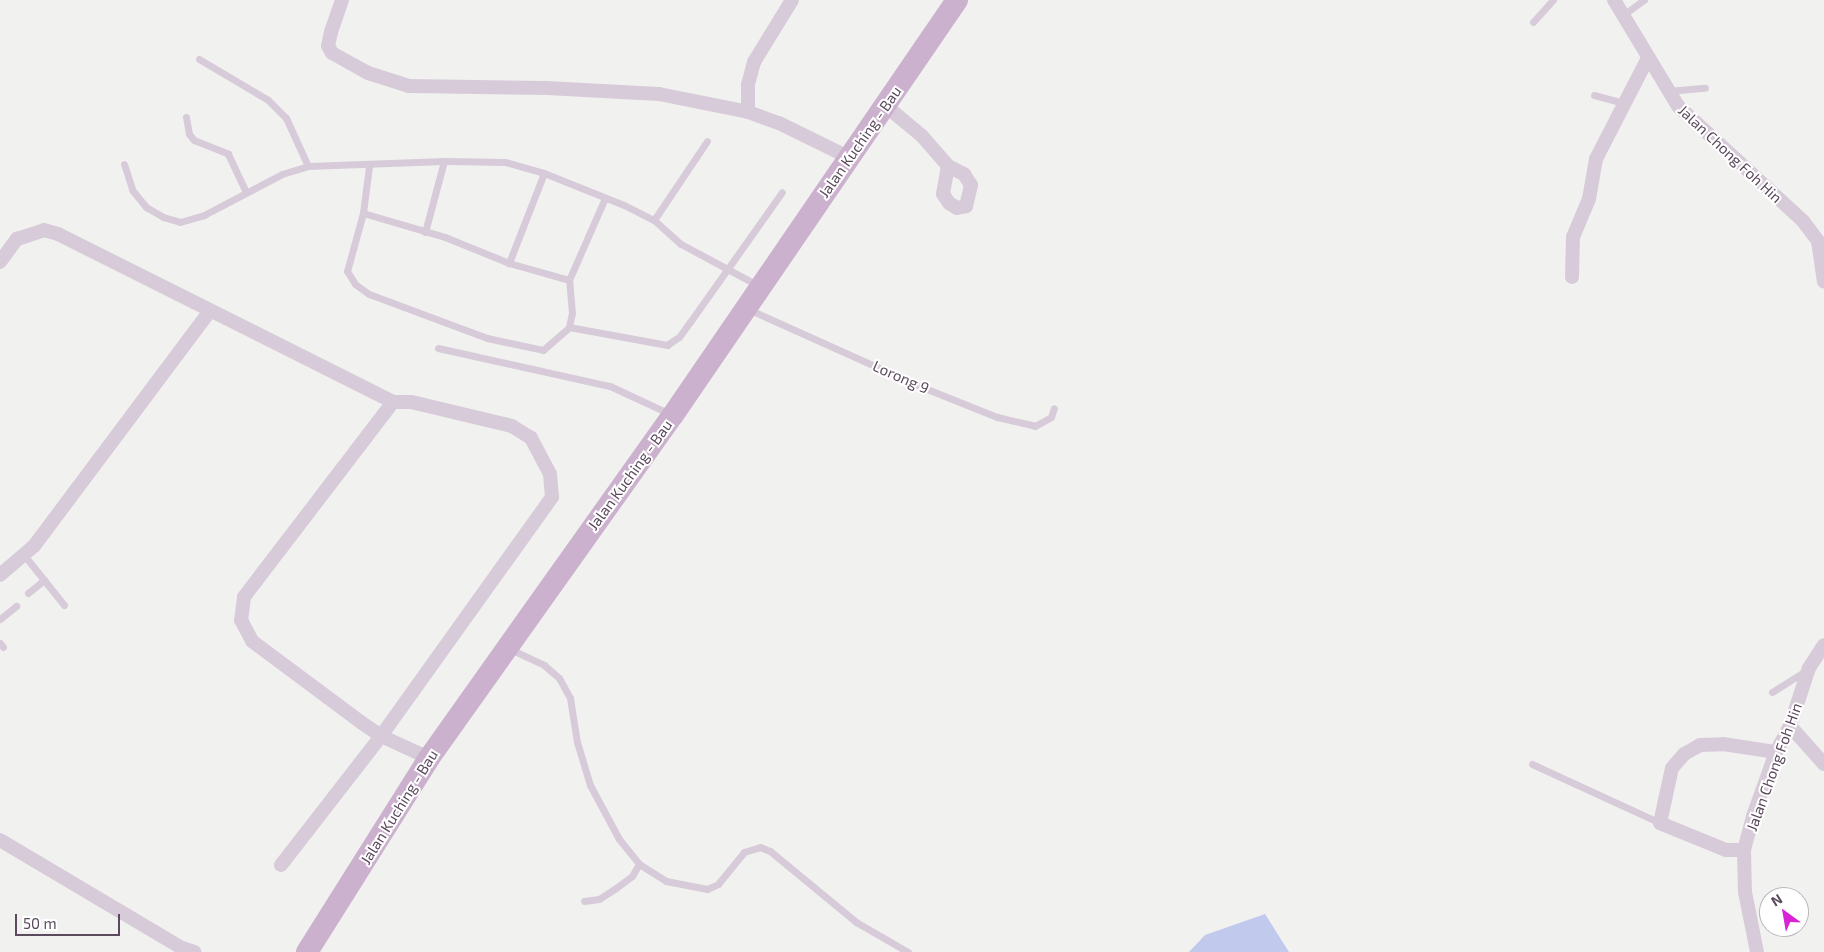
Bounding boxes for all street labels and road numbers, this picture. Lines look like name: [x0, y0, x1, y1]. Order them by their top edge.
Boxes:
street label: Jalan Kuching - Bau: [815, 83, 905, 201]
street label: Jalan Chong Foh Hin: [1674, 101, 1786, 207]
street label: Lorong 9: [870, 357, 932, 397]
street label: Jalan Kuching - Bau: [584, 416, 676, 534]
street label: Jalan Chong Foh Hin: [1742, 700, 1806, 834]
street label: Jalan Kuching - Bau: [356, 746, 442, 868]

